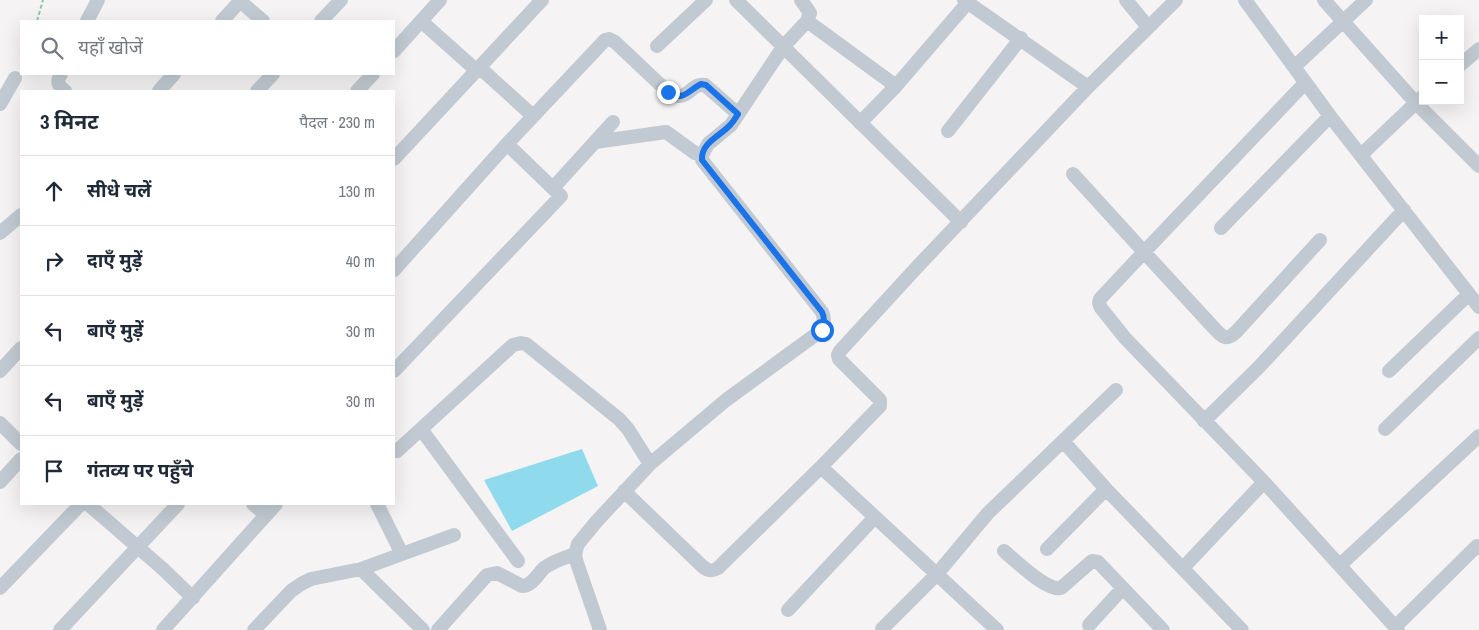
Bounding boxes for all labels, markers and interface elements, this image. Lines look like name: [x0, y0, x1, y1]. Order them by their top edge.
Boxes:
map controls: [1419, 15, 1464, 105]
button: +: [1419, 15, 1464, 60]
search box: [20, 20, 395, 75]
icon: search: [38, 34, 66, 62]
text: यहाँ खोजें: [78, 34, 143, 60]
button: −: [1419, 60, 1464, 105]
route end: [657, 81, 680, 104]
text: 3 मिनट: [40, 107, 98, 136]
text: पैदल · 230 m: [299, 111, 375, 133]
icon: ahead: [40, 177, 68, 205]
text: सीधे चलें: [87, 177, 151, 203]
text: 130 m: [339, 180, 375, 202]
icon: right: [40, 247, 68, 275]
text: दाएँ मुड़ें: [87, 247, 142, 273]
text: 40 m: [346, 250, 375, 272]
icon: left: [40, 317, 68, 345]
text: बाएँ मुड़ें: [87, 317, 143, 343]
route start: [811, 319, 834, 342]
text: 30 m: [346, 320, 375, 342]
icon: left: [40, 387, 68, 415]
text: बाएँ मुड़ें: [87, 387, 143, 413]
text: 30 m: [346, 390, 375, 412]
icon: arrive: [40, 457, 68, 485]
text: गंतव्य पर पहुँचे: [87, 457, 193, 483]

